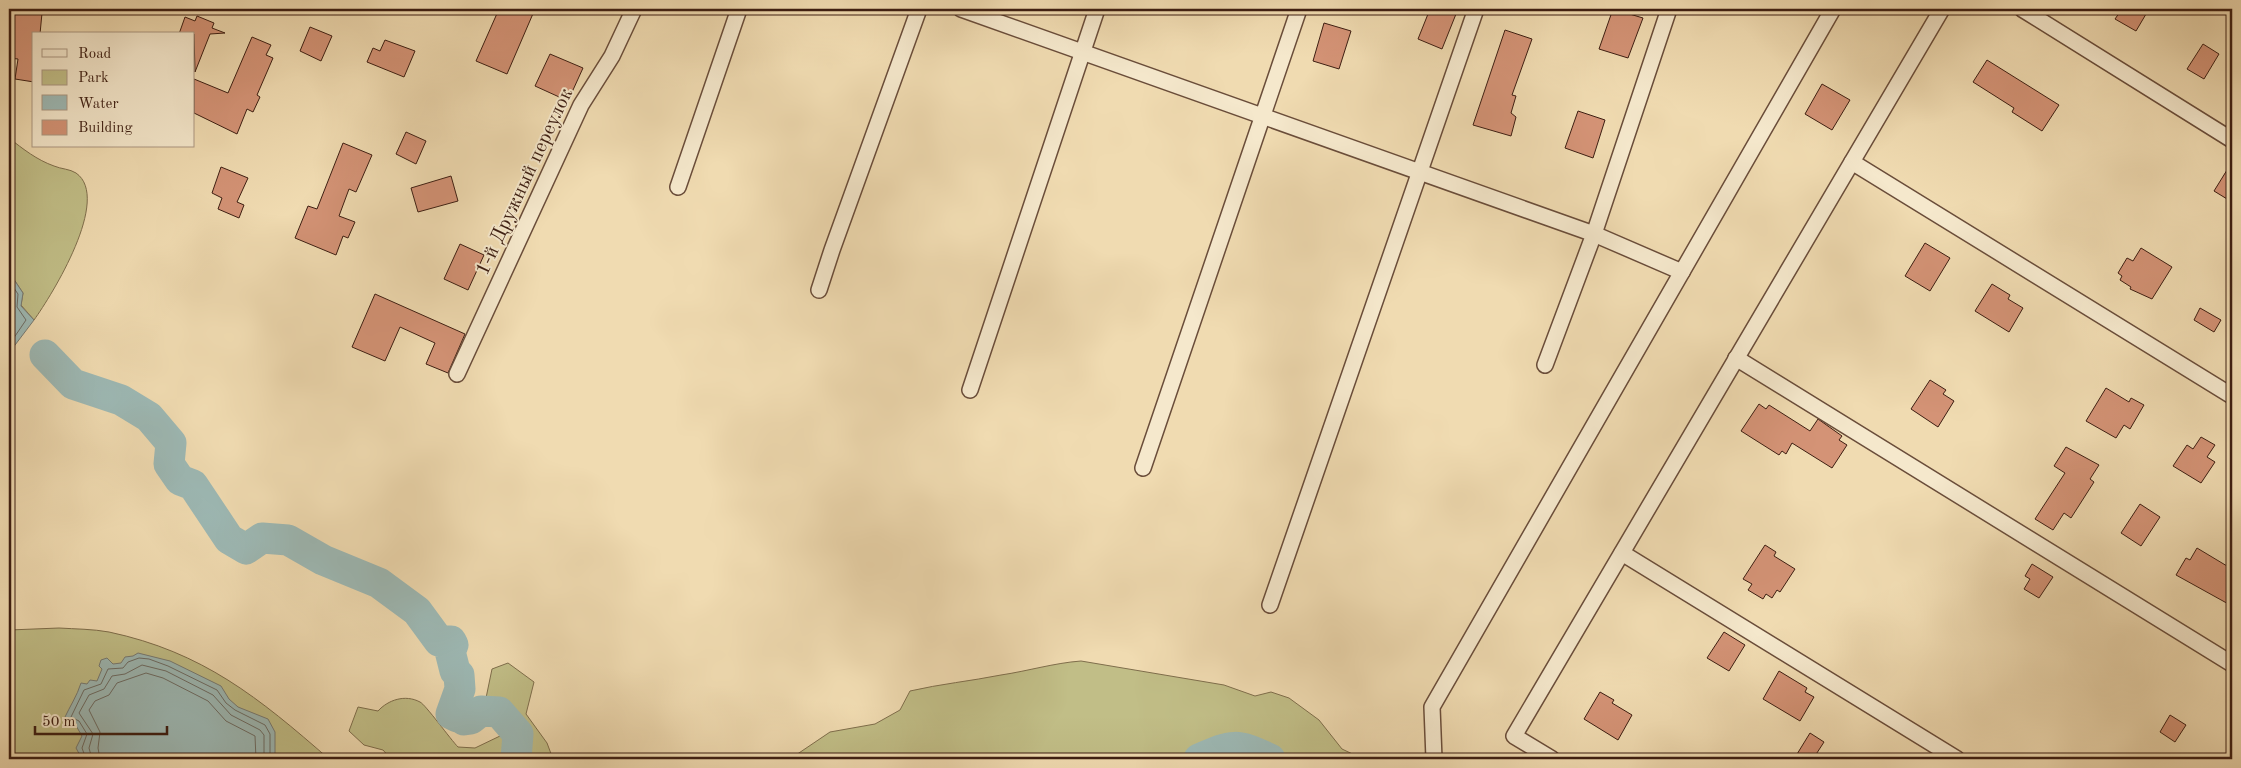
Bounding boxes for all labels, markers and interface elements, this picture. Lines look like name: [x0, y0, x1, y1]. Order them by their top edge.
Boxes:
legend: [32, 32, 195, 148]
text: Road: [78, 47, 112, 62]
text: Park: [78, 71, 109, 86]
street label: 1-й Дружный переулок: [473, 85, 577, 279]
text: Water: [78, 97, 119, 112]
text: Building: [78, 121, 133, 136]
scale bar: [35, 703, 168, 735]
text: 50 m: [42, 715, 76, 730]

